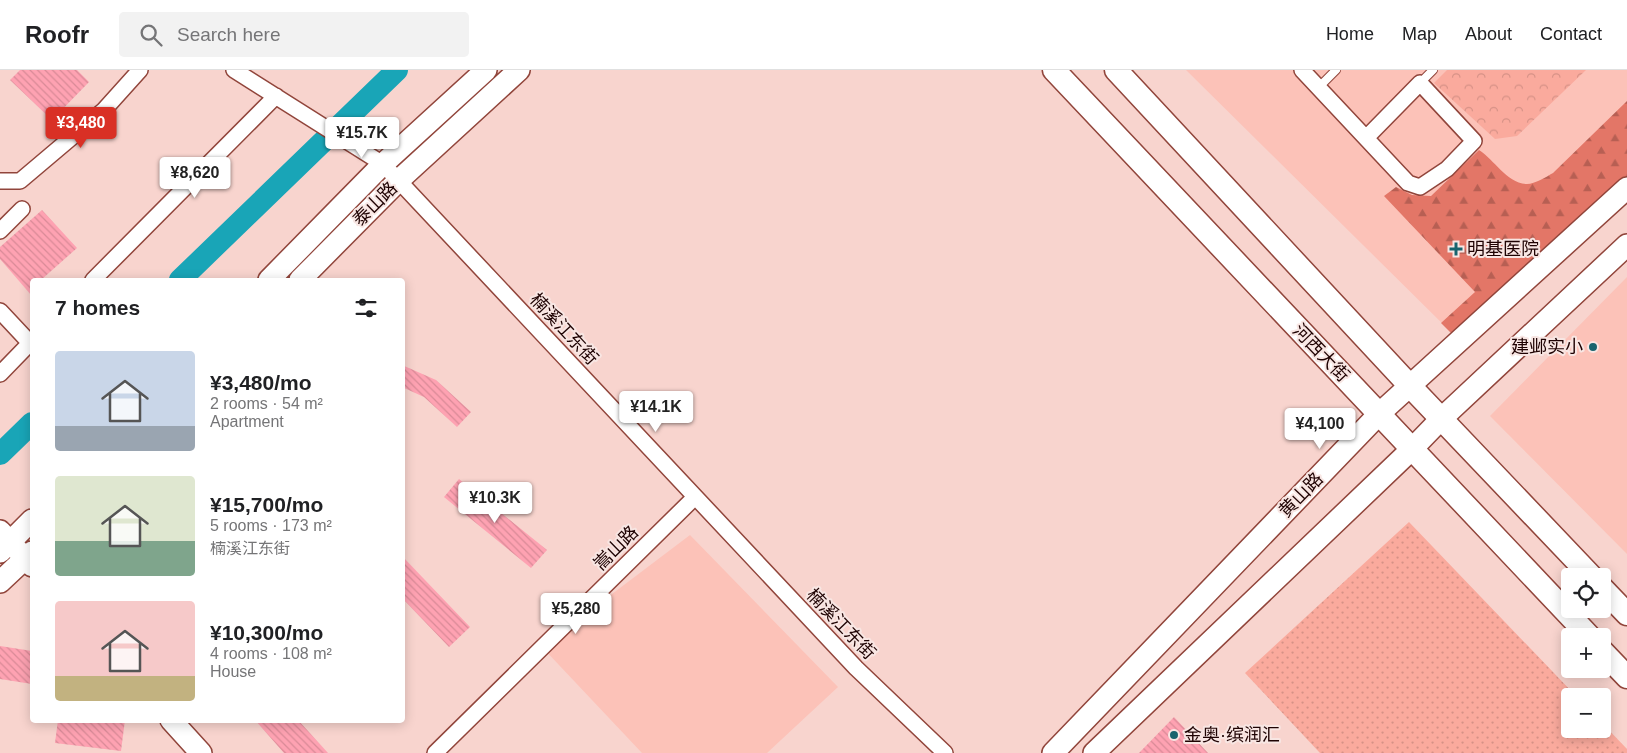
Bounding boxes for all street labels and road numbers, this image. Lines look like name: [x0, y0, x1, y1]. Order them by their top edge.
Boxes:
street label: 泰山路: [349, 178, 401, 230]
street label: 楠溪江东街: [526, 289, 602, 369]
street label: 河西大街: [1289, 320, 1353, 386]
street label: 黄山路: [1275, 469, 1327, 521]
street label: 嵩山路: [590, 522, 642, 574]
street label: 楠溪江东街: [803, 585, 879, 663]

